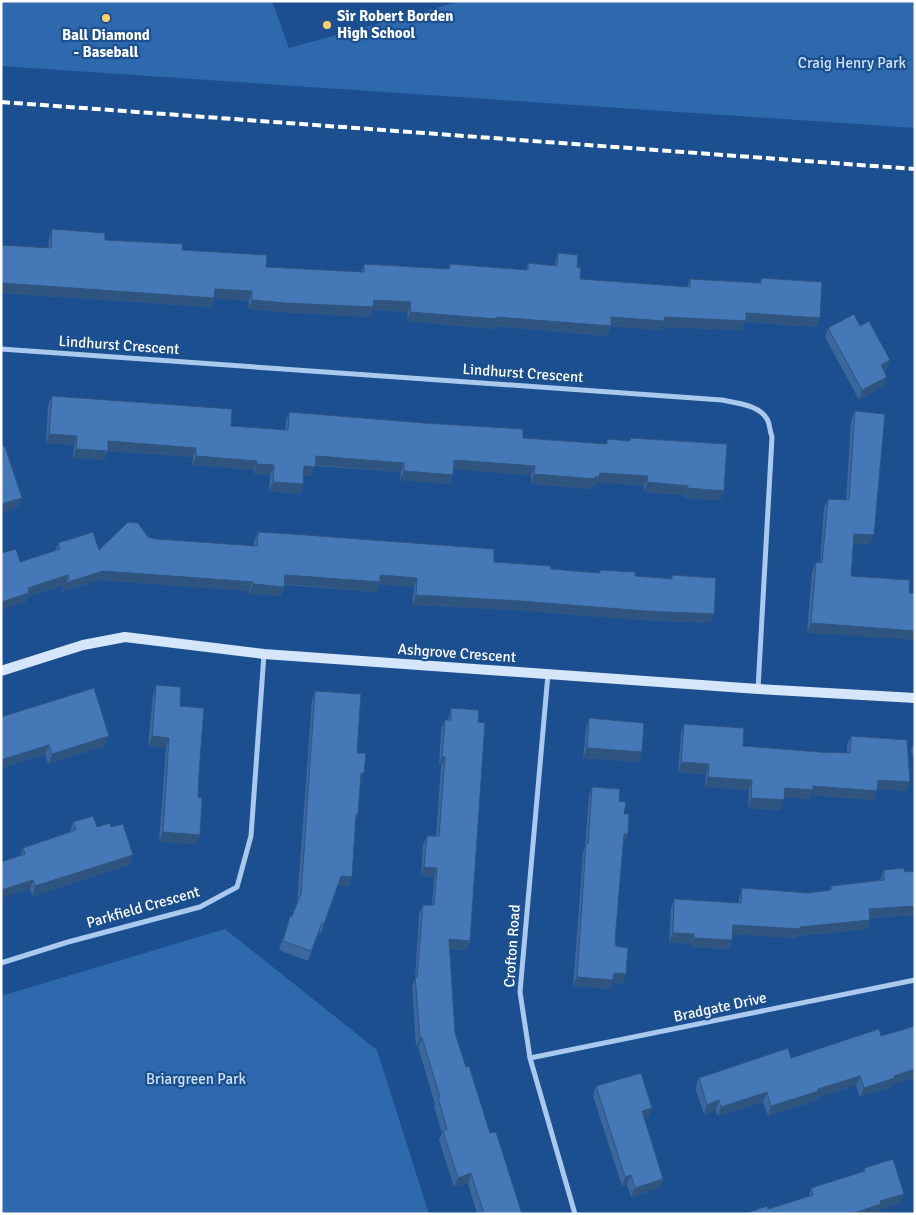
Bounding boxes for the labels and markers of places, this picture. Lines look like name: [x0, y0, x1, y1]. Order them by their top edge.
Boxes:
place label: Sir Robert Borden High School: [337, 7, 453, 42]
marker: Ball Diamond - Baseball: [100, 12, 112, 24]
marker: Sir Robert Borden High School: [321, 19, 333, 31]
place label: Ball Diamond - Baseball: [62, 26, 150, 61]

